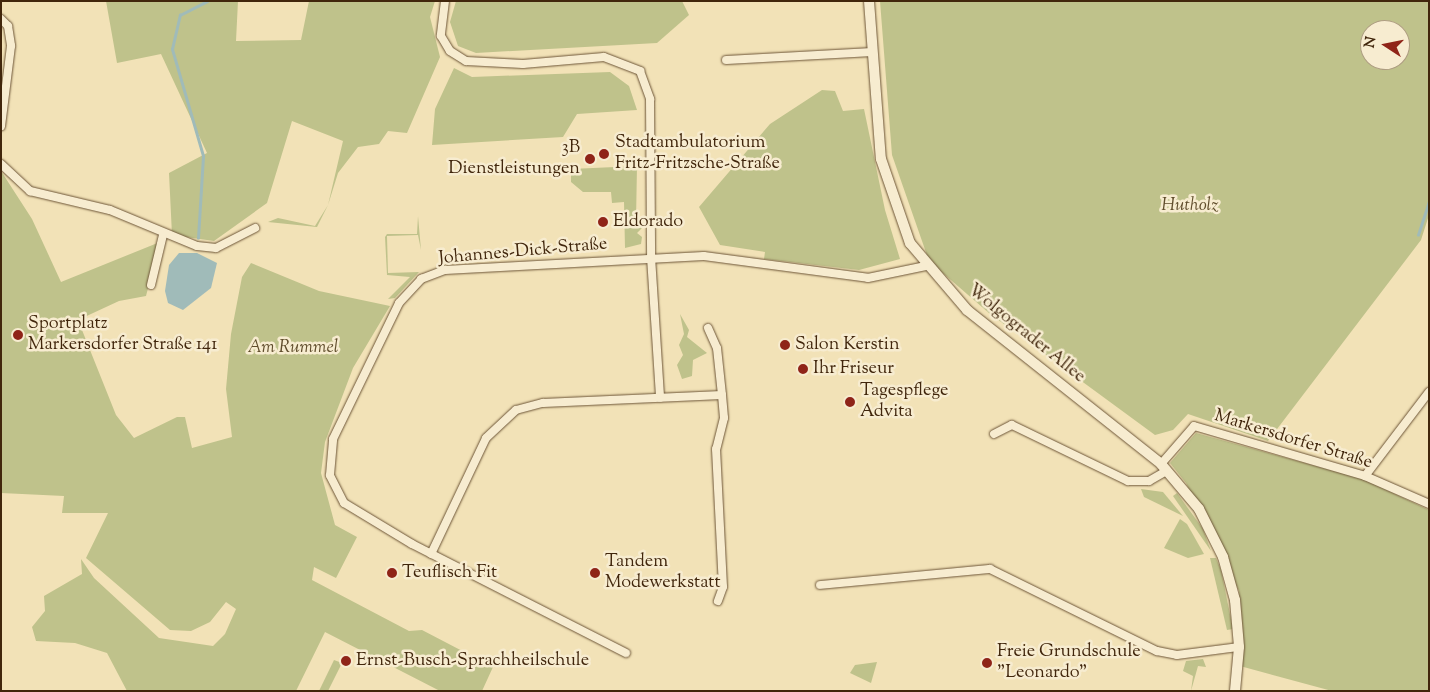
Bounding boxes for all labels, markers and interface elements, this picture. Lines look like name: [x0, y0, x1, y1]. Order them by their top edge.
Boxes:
north arrow: [1360, 20, 1410, 70]
text: N: [1360, 35, 1382, 50]
place label: Stadtambulatorium Fritz-Fritzsche-Straße: [615, 133, 780, 176]
place label: 3B Dienstleistungen: [448, 138, 580, 180]
marker: Stadtambulatorium Fritz-Fritzsche-Straße: [597, 147, 611, 161]
marker: 3B Dienstleistungen: [584, 153, 596, 165]
park label: Hutholz: [1161, 195, 1219, 217]
place label: Eldorado: [613, 211, 683, 233]
marker: Eldorado: [597, 216, 609, 228]
street label: Johannes-Dick-Straße: [438, 234, 608, 270]
street label: Wolgograder Allee: [963, 280, 1089, 388]
place label: Sportplatz Markersdorfer Straße 141: [28, 314, 217, 356]
marker: Sportplatz Markersdorfer Straße 141: [12, 329, 24, 341]
place label: Salon Kerstin: [795, 334, 900, 356]
park label: Am Rummel: [248, 337, 338, 359]
marker: Salon Kerstin: [779, 339, 791, 351]
place label: Ihr Friseur: [813, 358, 894, 380]
marker: Ihr Friseur: [797, 363, 809, 375]
place label: Tagespflege Advita: [860, 381, 948, 424]
marker: Tagespflege Advita: [844, 396, 856, 408]
street label: Markersdorfer Straße: [1211, 406, 1375, 474]
place label: Tandem Modewerkstatt: [605, 552, 721, 594]
place label: Teuflisch Fit: [402, 562, 497, 584]
marker: Teuflisch Fit: [386, 567, 398, 579]
marker: Tandem Modewerkstatt: [589, 567, 601, 579]
place label: Freie Grundschule "Leonardo": [997, 642, 1141, 684]
place label: Ernst-Busch-Sprachheilschule: [356, 650, 589, 672]
marker: Ernst-Busch-Sprachheilschule: [340, 655, 352, 667]
marker: Freie Grundschule "Leonardo": [981, 657, 993, 669]

